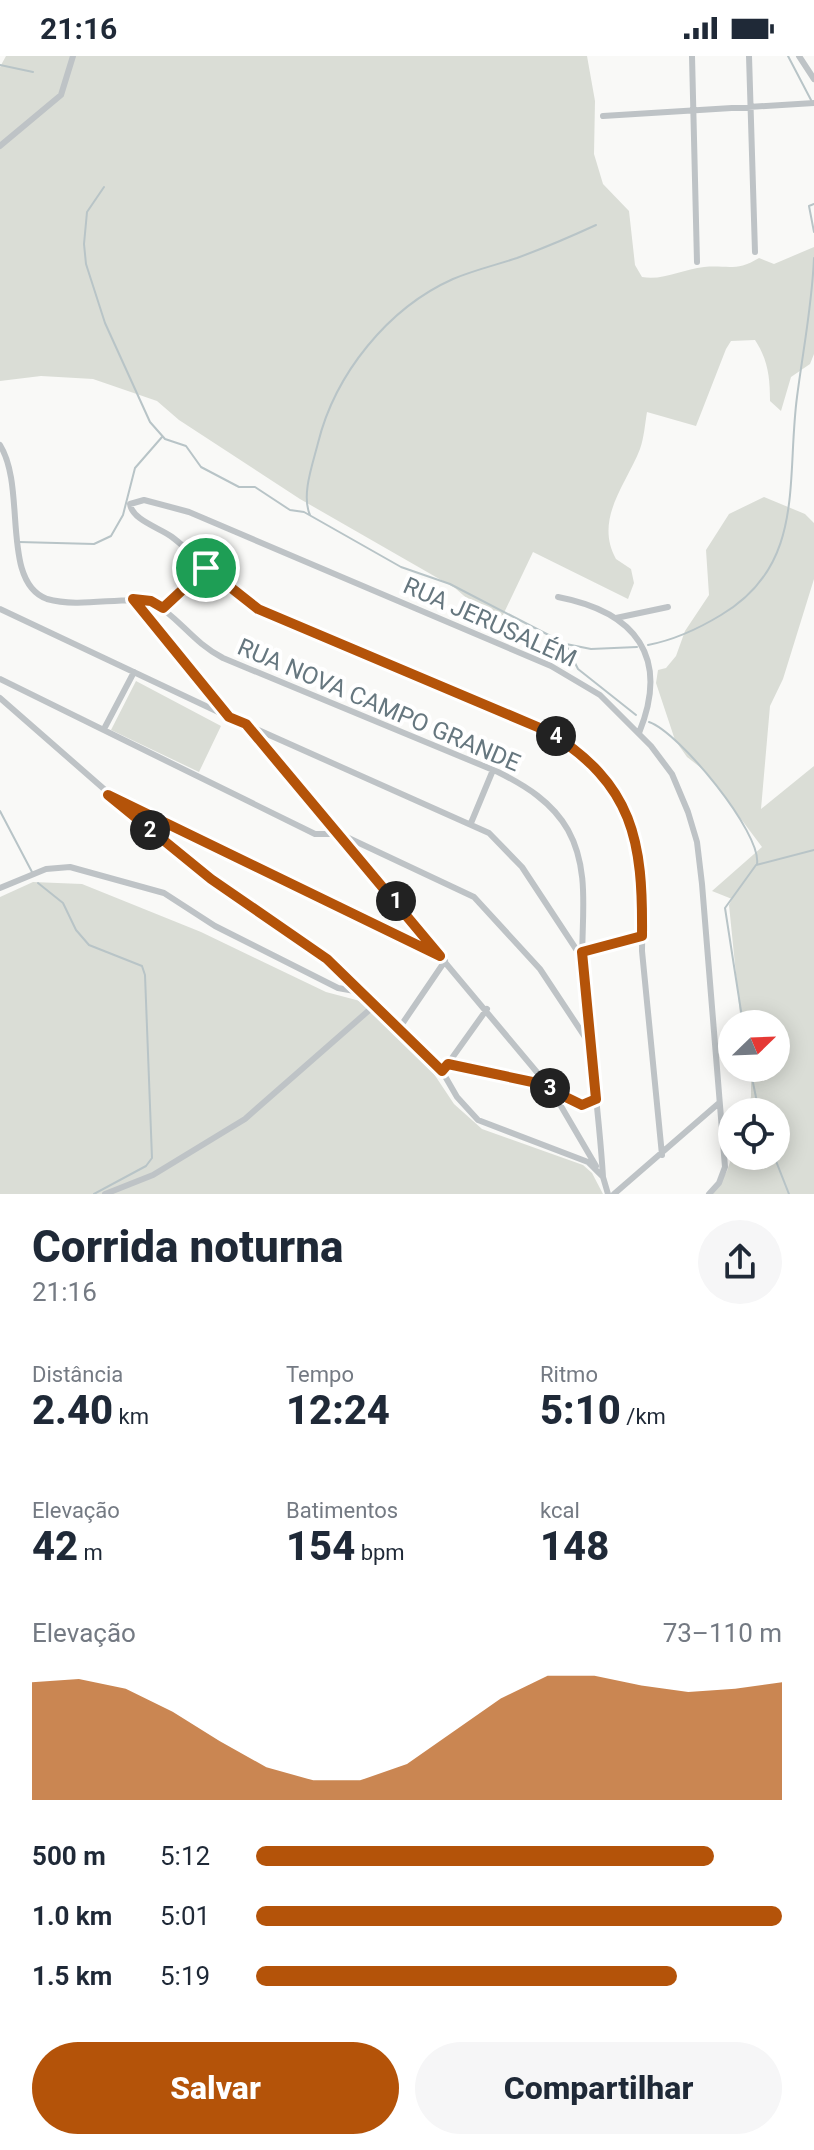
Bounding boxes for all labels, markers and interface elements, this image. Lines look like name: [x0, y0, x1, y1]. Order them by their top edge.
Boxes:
text: 21:16: [40, 11, 117, 46]
pin: [172, 534, 240, 602]
icon: arrive: [184, 546, 228, 590]
street label: RUA JERUSALÉM: [399, 571, 581, 673]
street label: RUA NOVA CAMPO GRANDE: [234, 633, 524, 777]
pin: 4: [536, 716, 576, 756]
text: 4: [550, 723, 562, 748]
pin: 2: [130, 810, 170, 850]
text: 2: [144, 817, 156, 842]
pin: 1: [376, 881, 416, 921]
text: 1: [390, 888, 402, 913]
north arrow: [718, 1010, 790, 1082]
map controls: [718, 1010, 790, 1170]
pin: 3: [530, 1068, 570, 1108]
text: 3: [544, 1075, 556, 1100]
button: locate: [718, 1098, 790, 1170]
button: share: [698, 1220, 782, 1304]
text: Corrida noturna: [32, 1221, 343, 1273]
text: 21:16: [32, 1277, 97, 1307]
text: Distância: [32, 1362, 123, 1387]
text: Tempo: [286, 1362, 354, 1387]
text: Ritmo: [540, 1362, 598, 1387]
text: 2.40: [32, 1387, 113, 1434]
text: 12:24: [286, 1387, 390, 1434]
text: 5:10: [540, 1387, 621, 1434]
text: km: [113, 1404, 149, 1429]
text: /km: [621, 1404, 666, 1429]
text: Elevação: [32, 1498, 120, 1523]
text: Batimentos: [286, 1498, 398, 1523]
text: kcal: [540, 1498, 580, 1523]
text: 42: [32, 1523, 78, 1570]
text: 154: [286, 1523, 355, 1570]
text: 148: [540, 1523, 609, 1570]
text: m: [78, 1540, 103, 1565]
text: bpm: [355, 1540, 405, 1565]
text: Elevação: [32, 1618, 136, 1648]
text: 73–110 m: [663, 1618, 782, 1648]
text: 500 m: [32, 1841, 106, 1871]
text: 5:12: [160, 1841, 210, 1871]
text: 1.0 km: [32, 1901, 112, 1931]
text: 5:01: [160, 1901, 210, 1931]
text: 1.5 km: [32, 1961, 112, 1991]
text: 5:19: [160, 1961, 210, 1991]
button: Salvar: [32, 2042, 399, 2134]
button: Compartilhar: [415, 2042, 782, 2134]

